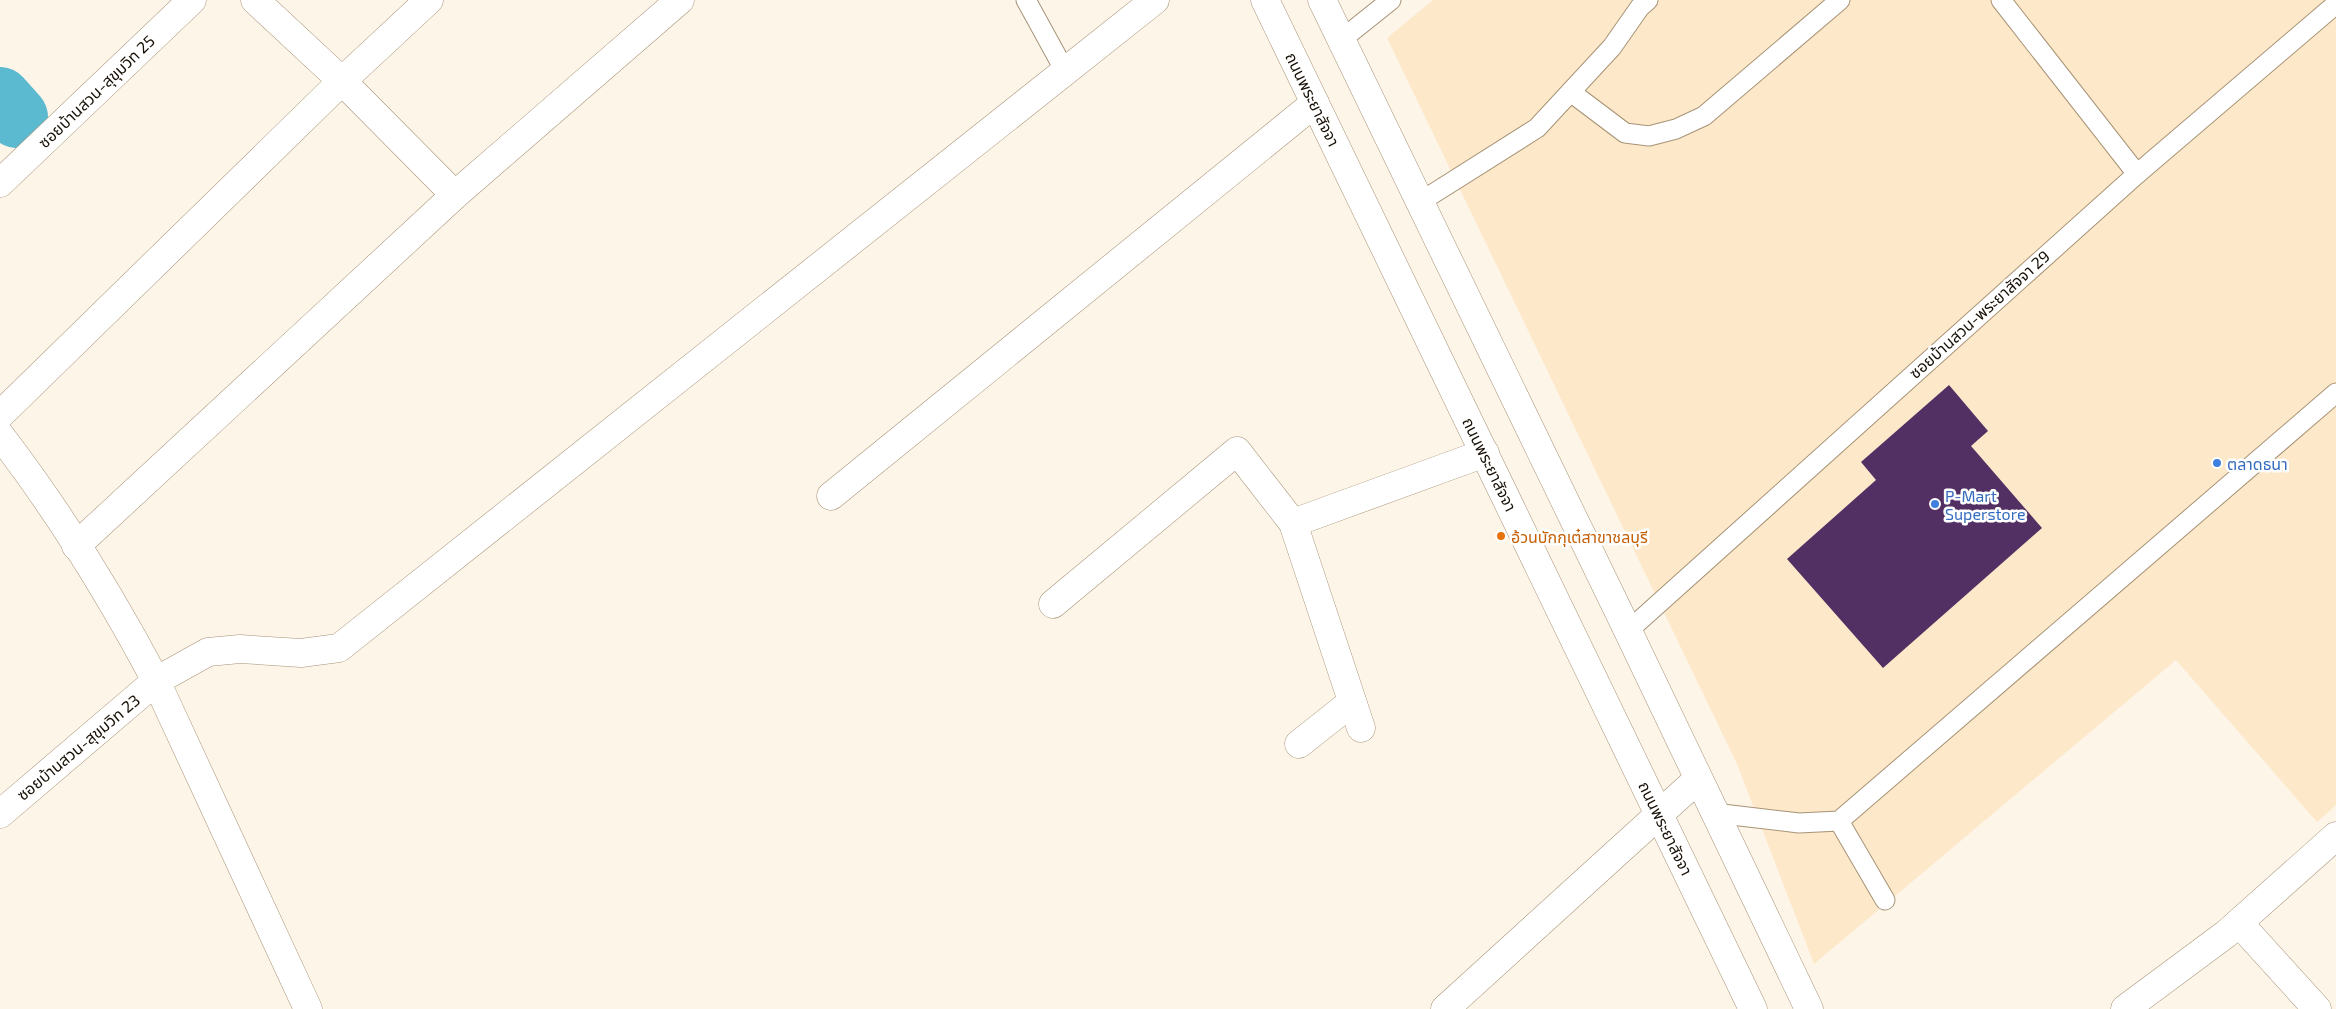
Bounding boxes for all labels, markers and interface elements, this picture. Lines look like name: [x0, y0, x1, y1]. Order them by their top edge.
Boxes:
street label: ซอยบ้านสวน-สุขุมวิท 25: [34, 31, 159, 152]
street label: ถนนพระยาสัจจา: [1282, 49, 1344, 149]
street label: ซอยบ้านสวน-พระยาสัจจา 29: [1905, 246, 2053, 382]
street label: ถนนพระยาสัจจา: [1459, 414, 1521, 514]
place label: ตลาดธนา: [2227, 454, 2288, 473]
marker: ตลาดธนา: [2211, 457, 2223, 469]
place label: P-Mart Superstore: [1945, 486, 2026, 523]
marker: P-Mart Superstore: [1929, 498, 1941, 510]
place label: อ้วนบักกุเต๋สาขาชลบุรี: [1511, 527, 1648, 547]
marker: อ้วนบักกุเต๋สาขาชลบุรี: [1495, 530, 1507, 542]
street label: ซอยบ้านสวน-สุขุมวิท 23: [13, 690, 144, 805]
street label: ถนนพระยาสัจจา: [1635, 778, 1697, 878]

